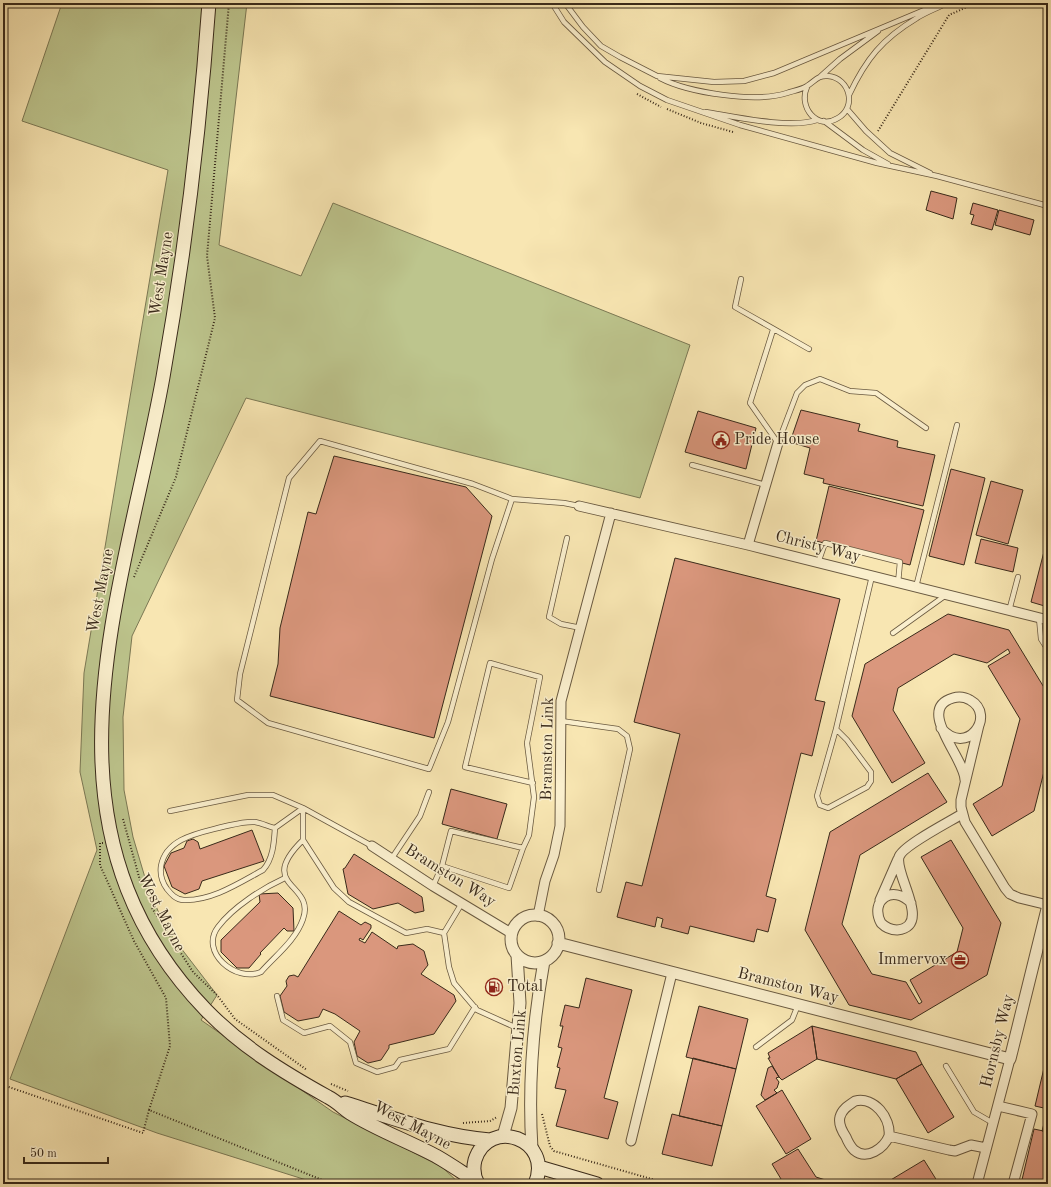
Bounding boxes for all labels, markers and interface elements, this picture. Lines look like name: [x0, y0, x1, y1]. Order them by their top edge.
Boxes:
street label: West Mayne: [147, 231, 177, 317]
public building icon: Pride House: [711, 430, 731, 450]
place label: Pride House: [734, 432, 819, 448]
street label: Christy Way: [773, 529, 863, 566]
street label: West Mayne: [85, 548, 117, 634]
street label: Bramston Link: [539, 697, 557, 801]
street label: Bramston Way: [402, 842, 499, 911]
street label: West Mayne: [134, 871, 188, 955]
office icon: Immervox: [950, 950, 970, 970]
place label: Immervox: [878, 952, 947, 968]
street label: Bramston Way: [736, 966, 841, 1006]
fuel station icon: Total: [484, 977, 504, 997]
place label: Total: [507, 979, 543, 995]
street label: Hornsby Way: [979, 992, 1017, 1089]
street label: Buxton Link: [506, 1009, 530, 1097]
street label: West Mayne: [371, 1099, 453, 1153]
scale bar: [24, 1139, 108, 1165]
text: 50 m: [30, 1147, 57, 1160]

